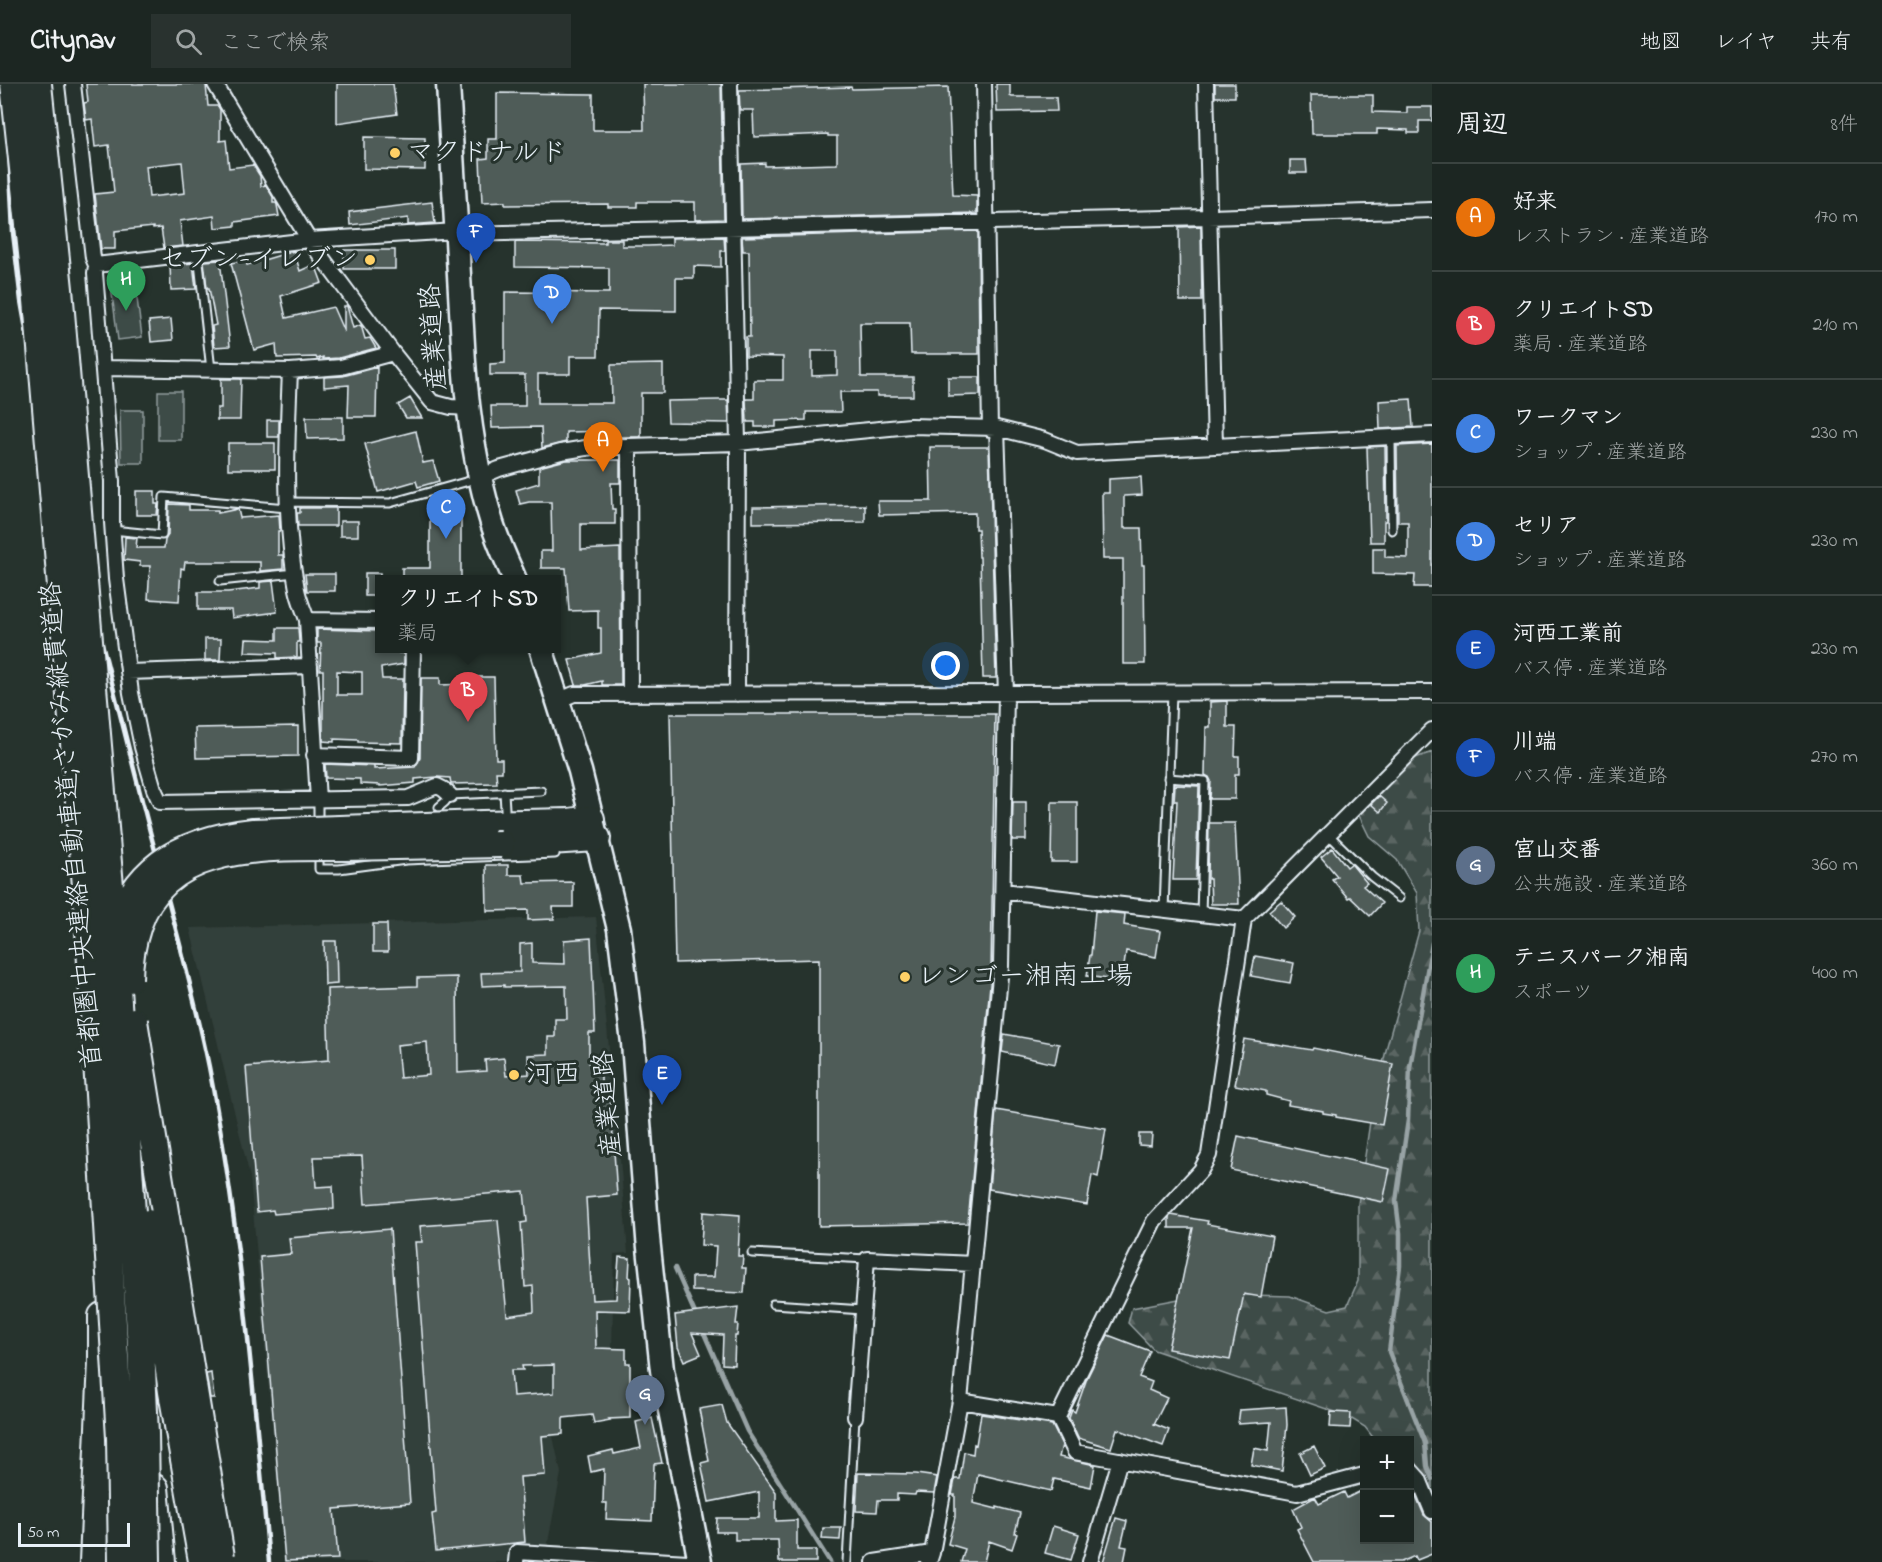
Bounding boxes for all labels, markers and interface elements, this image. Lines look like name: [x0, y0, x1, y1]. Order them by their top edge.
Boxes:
search box: [151, 14, 571, 68]
text: Citynav: [30, 21, 115, 62]
icon: search: [172, 25, 205, 58]
text: ここで検索: [220, 28, 330, 60]
text: 地図: [1640, 28, 1682, 58]
text: レイヤ: [1715, 28, 1777, 58]
text: 共有: [1810, 28, 1852, 58]
text: 周辺: [1456, 107, 1508, 145]
text: 8件: [1831, 111, 1858, 140]
place label: マクドナルド: [407, 134, 567, 173]
marker: マクドナルド: [388, 146, 402, 160]
text: 好来: [1513, 187, 1557, 219]
text: A: [1469, 203, 1482, 232]
text: 170 m: [1814, 203, 1858, 232]
pin: F: [456, 214, 496, 263]
text: レストラン · 産業道路: [1513, 223, 1709, 252]
place label: セブン-イレブン: [159, 241, 358, 280]
marker: セブン-イレブン: [363, 253, 377, 267]
pin: H: [106, 262, 146, 311]
pin: D: [532, 274, 572, 324]
street label: 産業道路: [412, 282, 458, 392]
text: クリエイトSD: [1513, 295, 1653, 327]
text: B: [1469, 311, 1482, 340]
text: 210 m: [1813, 311, 1858, 340]
text: 薬局 · 産業道路: [1513, 331, 1647, 360]
text: ワークマン: [1513, 403, 1623, 435]
text: C: [1470, 419, 1481, 448]
text: 230 m: [1811, 419, 1858, 448]
pin: A: [584, 422, 622, 472]
text: ショップ · 産業道路: [1513, 439, 1686, 468]
pin: C: [426, 490, 466, 539]
text: セリア: [1513, 511, 1579, 543]
text: D: [1468, 527, 1483, 556]
text: 230 m: [1811, 527, 1858, 556]
text: ショップ · 産業道路: [1513, 547, 1686, 576]
popup: [375, 575, 561, 653]
street label: 首都圏中央連絡自動車道;さがみ縦貫道路: [32, 579, 114, 1071]
text: クリエイトSD: [398, 584, 538, 616]
text: 河西工業前: [1513, 619, 1623, 651]
text: 薬局: [398, 620, 438, 649]
text: E: [1469, 635, 1482, 664]
text: 230 m: [1811, 635, 1858, 664]
your location: [931, 651, 960, 680]
text: バス停 · 産業道路: [1513, 655, 1667, 684]
pin: B: [448, 672, 488, 722]
text: 川端: [1513, 727, 1557, 759]
text: F: [1469, 743, 1482, 772]
text: 270 m: [1811, 743, 1858, 772]
text: バス停 · 産業道路: [1513, 763, 1667, 792]
text: 宮山交番: [1513, 835, 1601, 867]
text: G: [1469, 851, 1482, 880]
text: 360 m: [1812, 851, 1858, 880]
text: 公共施設 · 産業道路: [1513, 871, 1687, 900]
text: テニスパーク湘南: [1513, 943, 1689, 975]
place label: レンゴー湘南工場: [917, 958, 1133, 997]
text: H: [1470, 959, 1481, 988]
text: 400 m: [1812, 959, 1858, 988]
marker: レンゴー湘南工場: [898, 970, 912, 984]
text: スポーツ: [1513, 979, 1593, 1008]
street label: 産業道路: [585, 1049, 633, 1159]
place label: 河西: [526, 1056, 580, 1095]
pin: E: [642, 1056, 682, 1105]
marker: 河西: [507, 1068, 521, 1082]
pin: G: [626, 1376, 664, 1425]
map controls: [1360, 1436, 1414, 1544]
button: +: [1360, 1436, 1414, 1490]
button: −: [1360, 1490, 1414, 1544]
scale bar: [18, 1520, 130, 1548]
text: 50 m: [27, 1521, 59, 1545]

